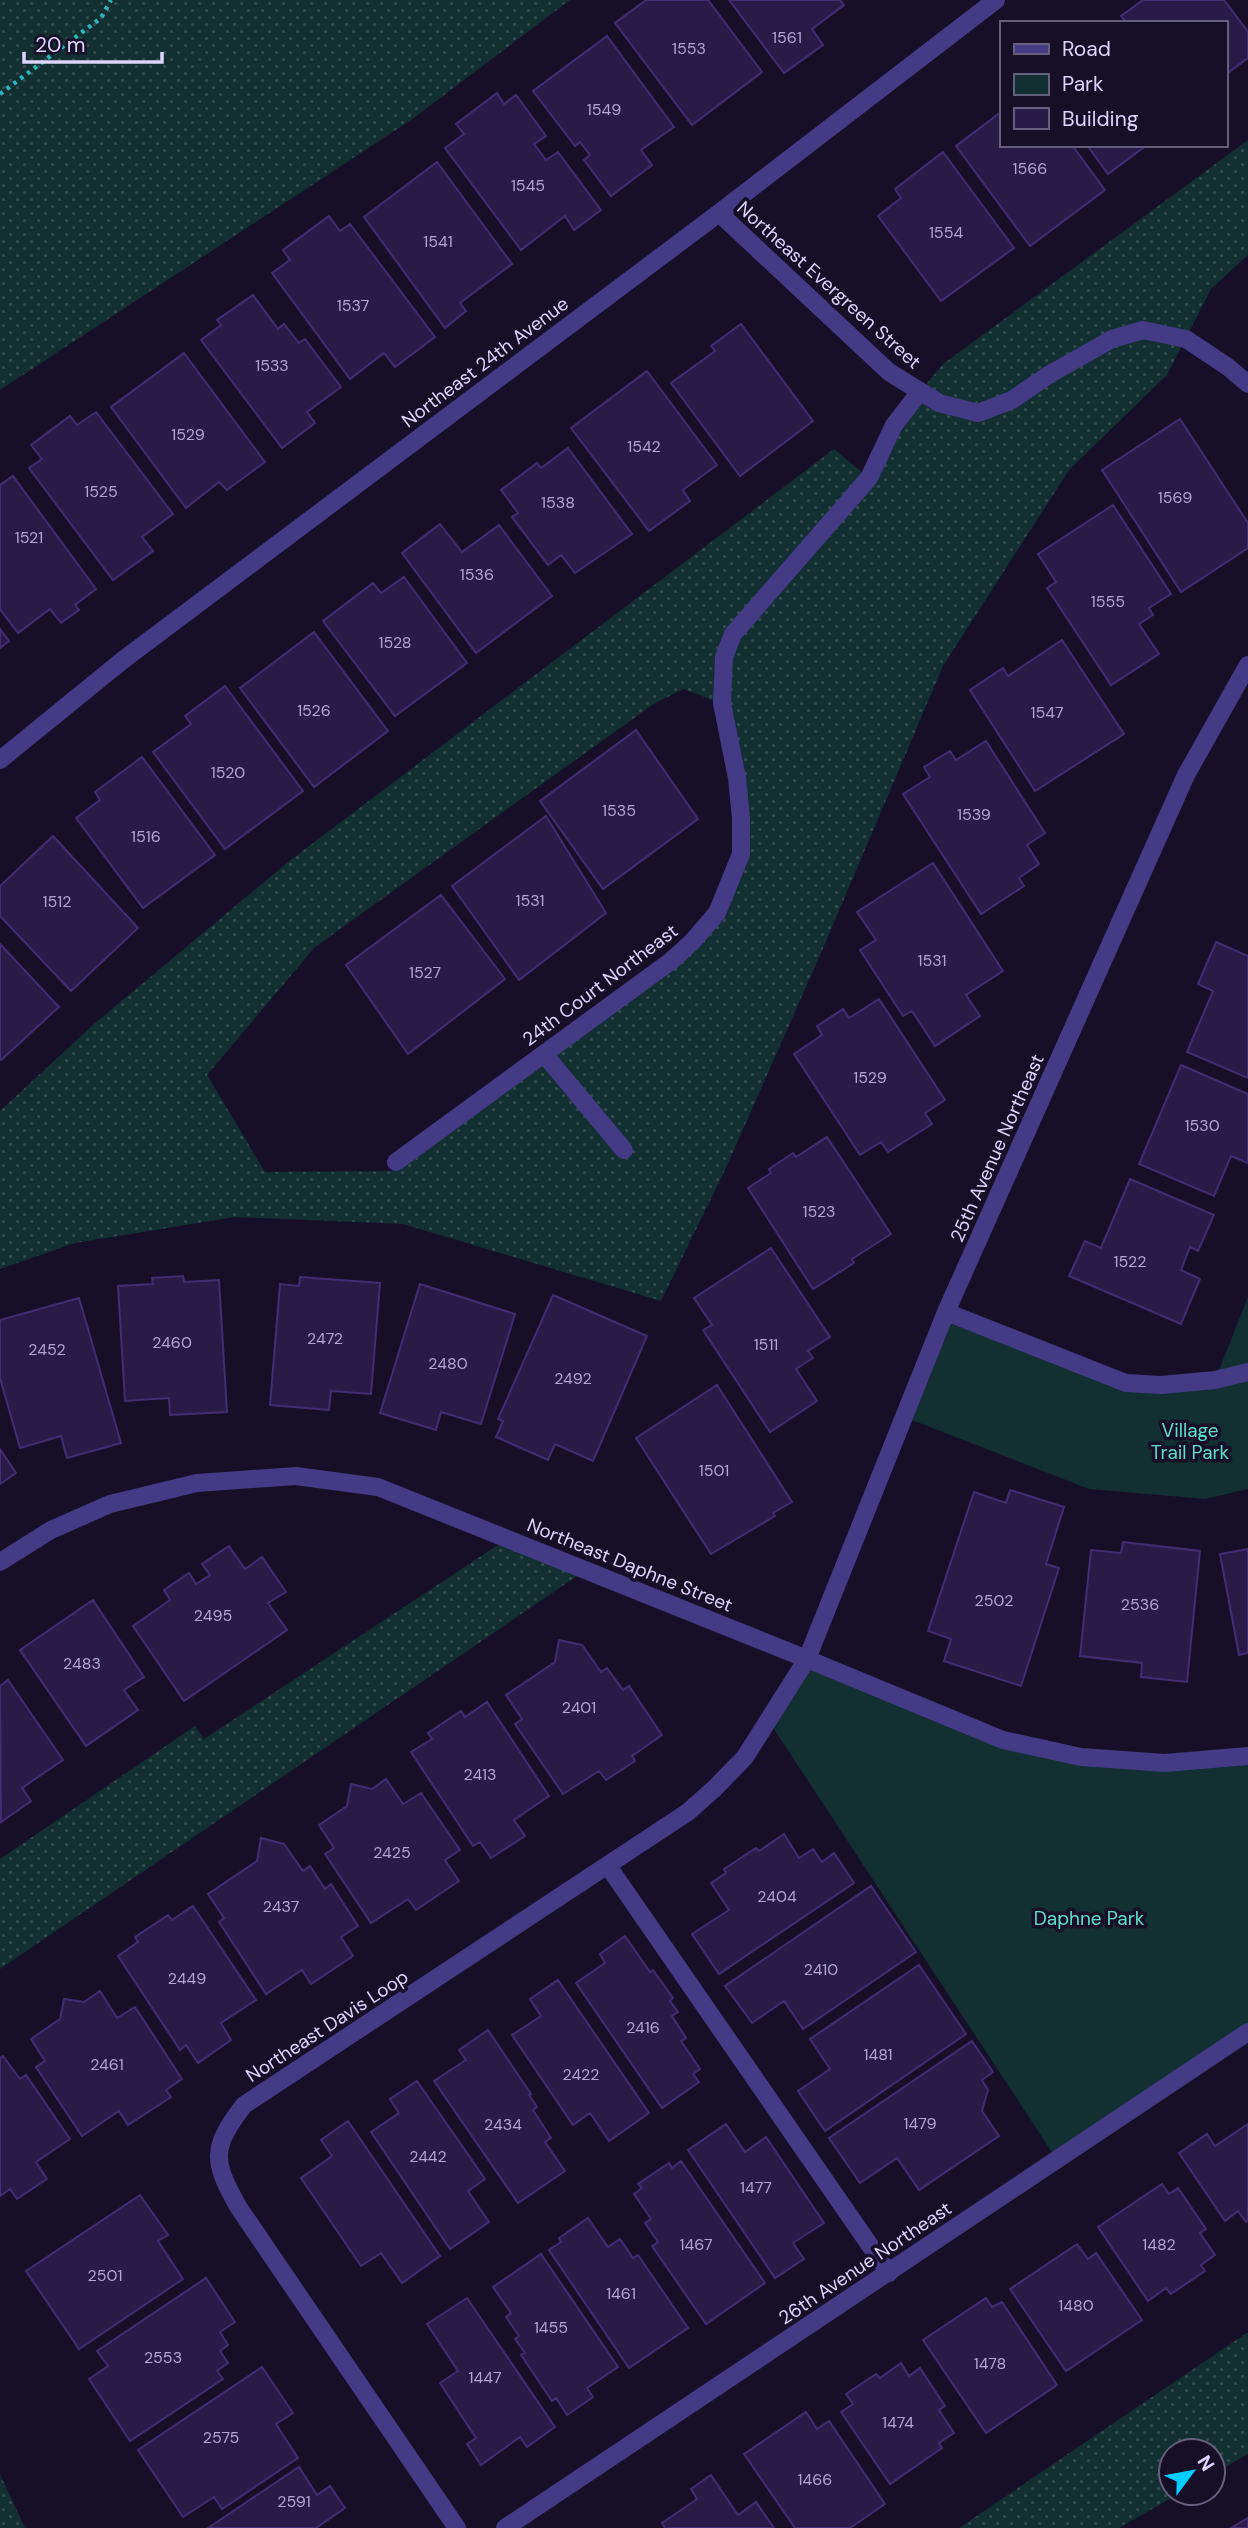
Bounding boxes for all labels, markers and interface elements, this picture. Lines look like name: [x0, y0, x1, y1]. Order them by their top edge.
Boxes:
scale bar: [24, 21, 163, 65]
legend: [1000, 21, 1227, 147]
house number: 1561: [772, 27, 802, 48]
text: 20 m: [35, 31, 86, 59]
text: Road: [1062, 35, 1111, 63]
house number: 1553: [672, 38, 706, 59]
text: Park: [1062, 70, 1104, 98]
house number: 1549: [587, 99, 621, 120]
text: Building: [1062, 105, 1139, 133]
house number: 1566: [1013, 158, 1047, 179]
house number: 1545: [511, 175, 545, 196]
street label: Northeast Evergreen Street: [732, 196, 926, 374]
house number: 1554: [929, 222, 963, 243]
house number: 1541: [423, 231, 453, 252]
street label: Northeast 24th Avenue: [397, 291, 573, 433]
house number: 1537: [337, 295, 369, 316]
house number: 1533: [255, 355, 289, 376]
house number: 1529: [171, 424, 205, 445]
house number: 1542: [627, 436, 661, 457]
house number: 1525: [84, 481, 118, 502]
house number: 1569: [1158, 487, 1192, 508]
house number: 1538: [541, 492, 575, 513]
house number: 1521: [15, 527, 43, 548]
house number: 1536: [460, 564, 494, 585]
house number: 1555: [1091, 591, 1125, 612]
house number: 1528: [378, 632, 412, 653]
house number: 1526: [297, 700, 331, 721]
house number: 1547: [1030, 702, 1064, 723]
house number: 1520: [211, 762, 245, 783]
house number: 1535: [602, 800, 636, 821]
house number: 1539: [957, 804, 991, 825]
house number: 1516: [131, 826, 161, 847]
house number: 1531: [516, 890, 544, 911]
house number: 1512: [43, 891, 71, 912]
street label: 24th Court Northeast: [517, 918, 683, 1052]
house number: 1531: [918, 950, 946, 971]
house number: 1527: [409, 962, 441, 983]
street label: 25th Avenue Northeast: [944, 1050, 1050, 1246]
house number: 1529: [853, 1067, 887, 1088]
house number: 1530: [1184, 1115, 1220, 1136]
house number: 1523: [802, 1201, 836, 1222]
house number: 1522: [1114, 1251, 1146, 1272]
house number: 2472: [307, 1328, 343, 1349]
house number: 2460: [152, 1332, 192, 1353]
house number: 1511: [754, 1334, 778, 1355]
house number: 2452: [28, 1339, 66, 1360]
house number: 2480: [428, 1353, 468, 1374]
house number: 2492: [554, 1368, 592, 1389]
park label: Village Trail Park: [1151, 1418, 1230, 1465]
house number: 1501: [699, 1460, 729, 1481]
street label: Northeast Daphne Street: [524, 1512, 736, 1618]
house number: 2502: [975, 1590, 1013, 1611]
house number: 2536: [1121, 1594, 1159, 1615]
house number: 2495: [194, 1605, 232, 1626]
house number: 2483: [63, 1653, 101, 1674]
house number: 2401: [562, 1697, 596, 1718]
house number: 2413: [463, 1764, 497, 1785]
house number: 2425: [373, 1842, 411, 1863]
house number: 2404: [757, 1886, 797, 1907]
house number: 2437: [263, 1896, 299, 1917]
park label: Daphne Park: [1034, 1906, 1145, 1931]
house number: 2410: [804, 1959, 838, 1980]
street label: Northeast Davis Loop: [241, 1964, 413, 2088]
house number: 2449: [168, 1968, 206, 1989]
house number: 2416: [626, 2017, 660, 2038]
house number: 1481: [863, 2044, 893, 2065]
house number: 2461: [90, 2054, 124, 2075]
house number: 2422: [562, 2064, 600, 2085]
house number: 1479: [904, 2113, 936, 2134]
house number: 2434: [484, 2114, 522, 2135]
house number: 2442: [409, 2146, 447, 2167]
house number: 1477: [740, 2177, 772, 2198]
street label: 26th Avenue Northeast: [774, 2196, 956, 2330]
house number: 1467: [680, 2234, 712, 2255]
house number: 1482: [1142, 2234, 1176, 2255]
house number: 2501: [88, 2265, 122, 2286]
house number: 1461: [606, 2283, 636, 2304]
house number: 1480: [1058, 2295, 1094, 2316]
house number: 1455: [534, 2317, 568, 2338]
house number: 2553: [144, 2347, 182, 2368]
house number: 1478: [974, 2353, 1006, 2374]
house number: 1447: [469, 2367, 501, 2388]
house number: 1474: [882, 2412, 914, 2433]
house number: 2575: [203, 2427, 239, 2448]
north arrow: [1157, 2437, 1227, 2507]
text: N: [1192, 2451, 1220, 2476]
house number: 1466: [798, 2469, 832, 2490]
house number: 2591: [277, 2491, 311, 2512]

